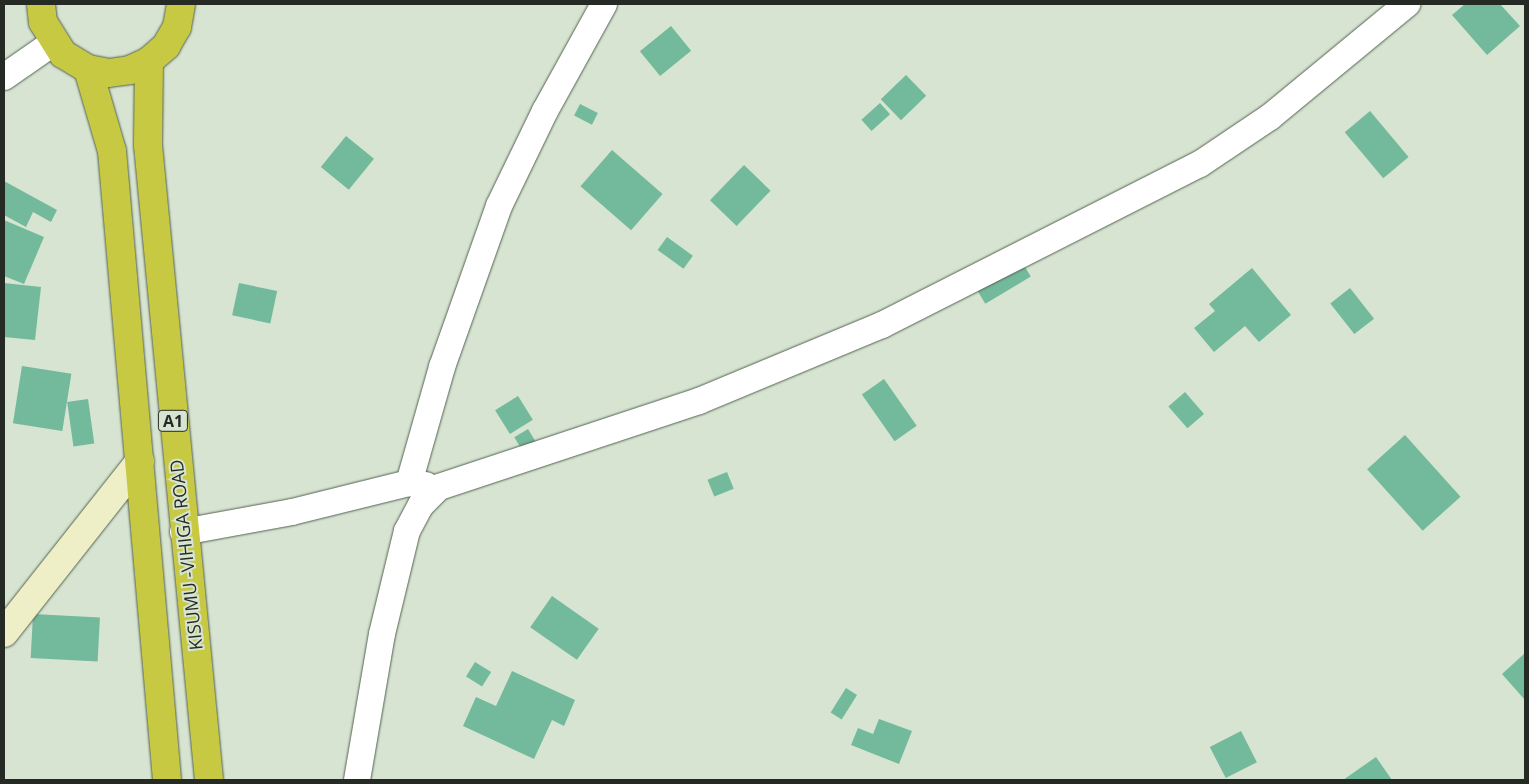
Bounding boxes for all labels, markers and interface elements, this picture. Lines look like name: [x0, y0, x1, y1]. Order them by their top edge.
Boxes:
road number: A1: [157, 408, 189, 434]
street label: KISUMU -VIHIGA ROAD: [165, 459, 207, 651]

